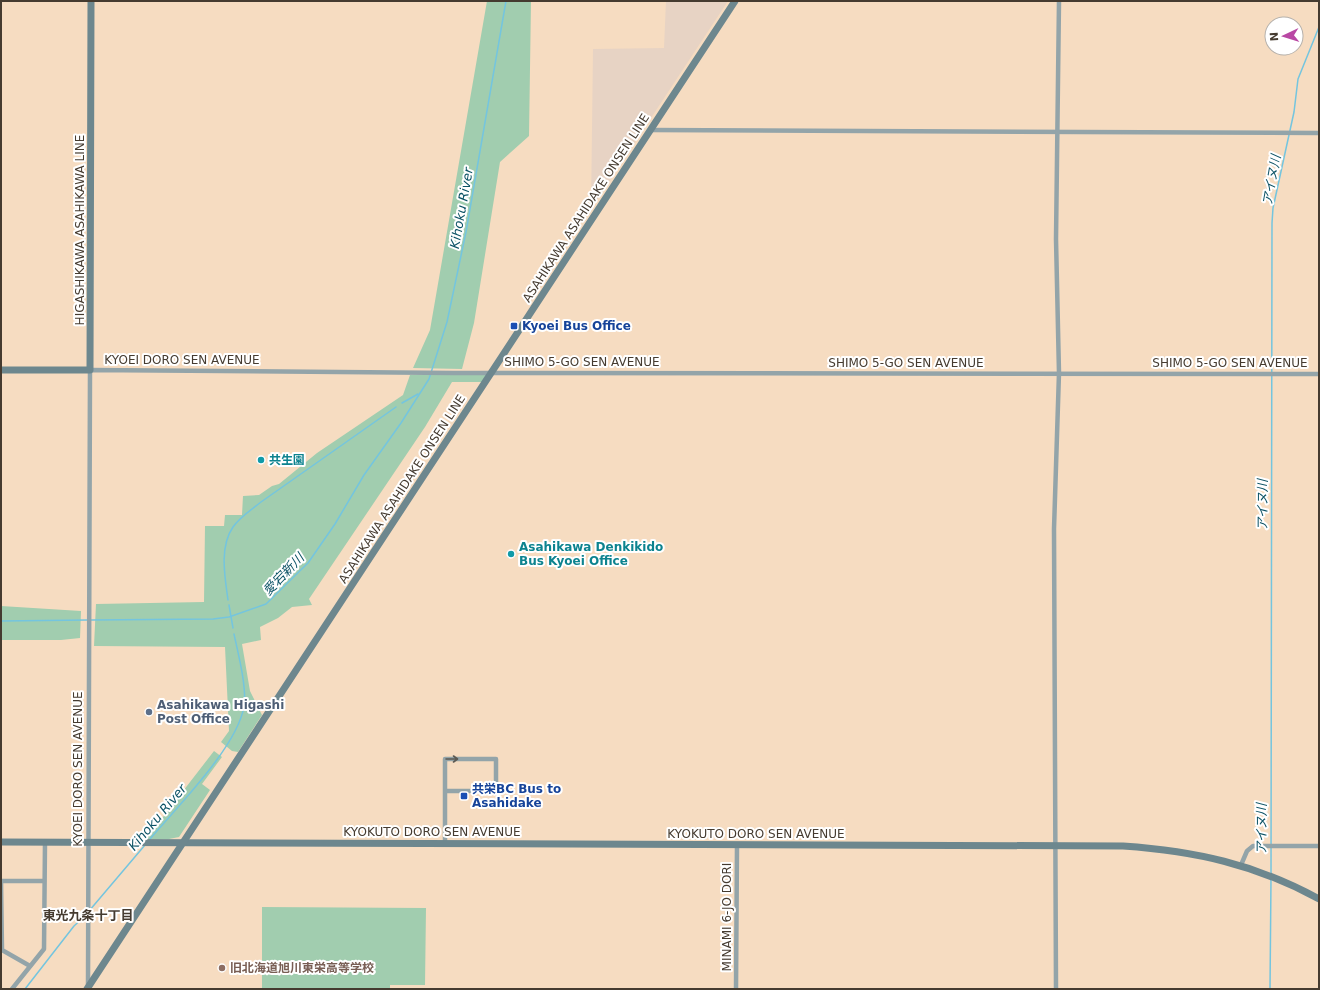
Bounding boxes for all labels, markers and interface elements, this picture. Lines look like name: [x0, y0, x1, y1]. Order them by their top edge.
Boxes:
north arrow: [1264, 16, 1304, 56]
text: N: [1268, 32, 1281, 42]
street label: ASAHIKAWA ASAHIDAKE ONSEN LINE: [520, 111, 652, 305]
street label: HIGASHIKAWA ASAHIKAWA LINE: [73, 135, 87, 325]
water label: アイヌ川: [1260, 152, 1284, 207]
water label: Kihoku River: [447, 165, 476, 250]
place label: Kyoei Bus Office: [522, 319, 631, 333]
marker: Kyoei Bus Office: [509, 321, 519, 331]
street label: KYOEI DORO SEN AVENUE: [104, 353, 260, 367]
street label: SHIMO 5-GO SEN AVENUE: [504, 355, 660, 369]
street label: SHIMO 5-GO SEN AVENUE: [828, 356, 984, 370]
street label: SHIMO 5-GO SEN AVENUE: [1152, 356, 1308, 370]
street label: ASAHIKAWA ASAHIDAKE ONSEN LINE: [336, 392, 468, 586]
place label: 共生園: [269, 453, 305, 467]
marker: 共生園: [256, 455, 266, 465]
water label: アイヌ川: [1255, 477, 1270, 531]
place label: Asahikawa Denkikido Bus Kyoei Office: [519, 540, 663, 568]
water label: 愛宕新川: [260, 549, 308, 598]
marker: Asahikawa Denkikido Bus Kyoei Office: [506, 549, 516, 559]
street label: KYOEI DORO SEN AVENUE: [71, 691, 85, 847]
place label: Asahikawa Higashi Post Office: [157, 698, 284, 726]
marker: Asahikawa Higashi Post Office: [144, 707, 154, 717]
one-way arrow: [445, 755, 458, 763]
water label: Kihoku River: [125, 780, 191, 854]
place label: 共栄BC Bus to Asahidake: [472, 782, 561, 810]
marker: 共栄BC Bus to Asahidake: [459, 791, 469, 801]
water label: アイヌ川: [1254, 801, 1269, 855]
street label: KYOKUTO DORO SEN AVENUE: [343, 825, 521, 839]
street label: KYOKUTO DORO SEN AVENUE: [667, 827, 845, 841]
street label: MINAMI 6-JO DORI: [720, 863, 734, 971]
district label: 東光九条十丁目: [42, 908, 134, 923]
place label: 旧北海道旭川東栄高等学校: [230, 961, 374, 975]
marker: 旧北海道旭川東栄高等学校: [217, 963, 227, 973]

